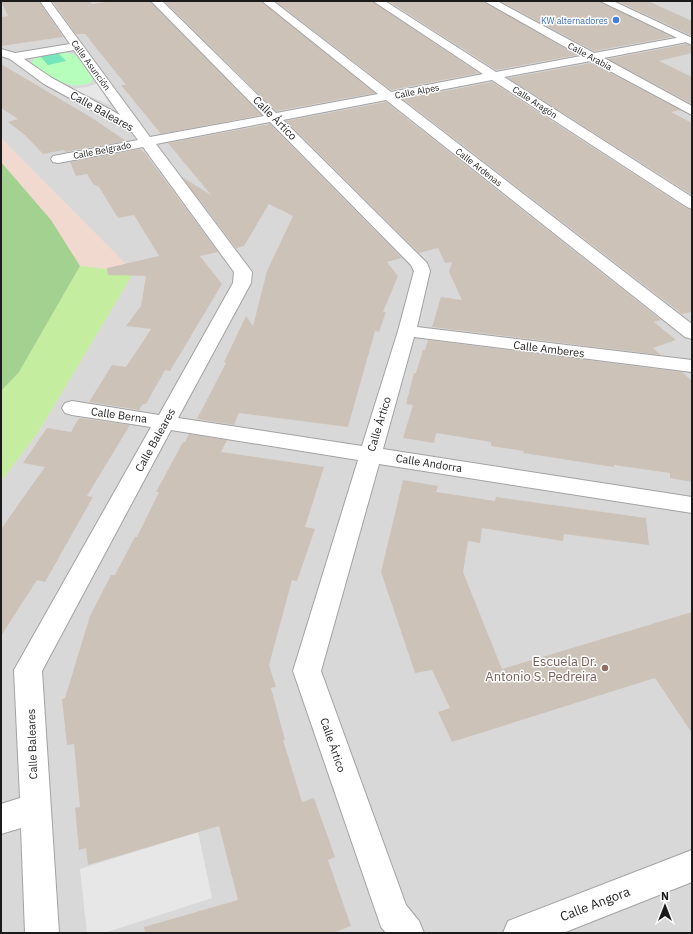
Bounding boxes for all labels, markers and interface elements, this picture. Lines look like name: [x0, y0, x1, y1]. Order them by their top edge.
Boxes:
place label: KW alternadores: [541, 15, 608, 26]
marker: KW alternadores: [611, 15, 621, 25]
street label: Calle Asunción: [69, 38, 113, 92]
street label: Calle Arabia: [566, 40, 614, 72]
street label: Calle Alpes: [394, 81, 440, 101]
street label: Calle Aragón: [511, 83, 559, 121]
street label: Calle Baleares: [68, 88, 136, 134]
street label: Calle Ártico: [250, 93, 300, 143]
street label: Calle Belgrado: [72, 139, 132, 161]
street label: Calle Ardenas: [454, 145, 504, 189]
street label: Calle Amberes: [513, 338, 585, 360]
street label: Calle Ártico: [364, 395, 394, 453]
street label: Calle Berna: [90, 404, 148, 426]
street label: Calle Baleares: [132, 406, 178, 474]
street label: Calle Andorra: [395, 451, 463, 475]
place label: Escuela Dr. Antonio S. Pedreira: [485, 653, 597, 685]
marker: Escuela Dr. Antonio S. Pedreira: [600, 663, 610, 673]
street label: Calle Baleares: [24, 708, 40, 780]
street label: Calle Ártico: [317, 716, 349, 774]
street label: Calle Angora: [558, 883, 632, 925]
north arrow: [645, 886, 685, 926]
text: N: [661, 889, 669, 903]

